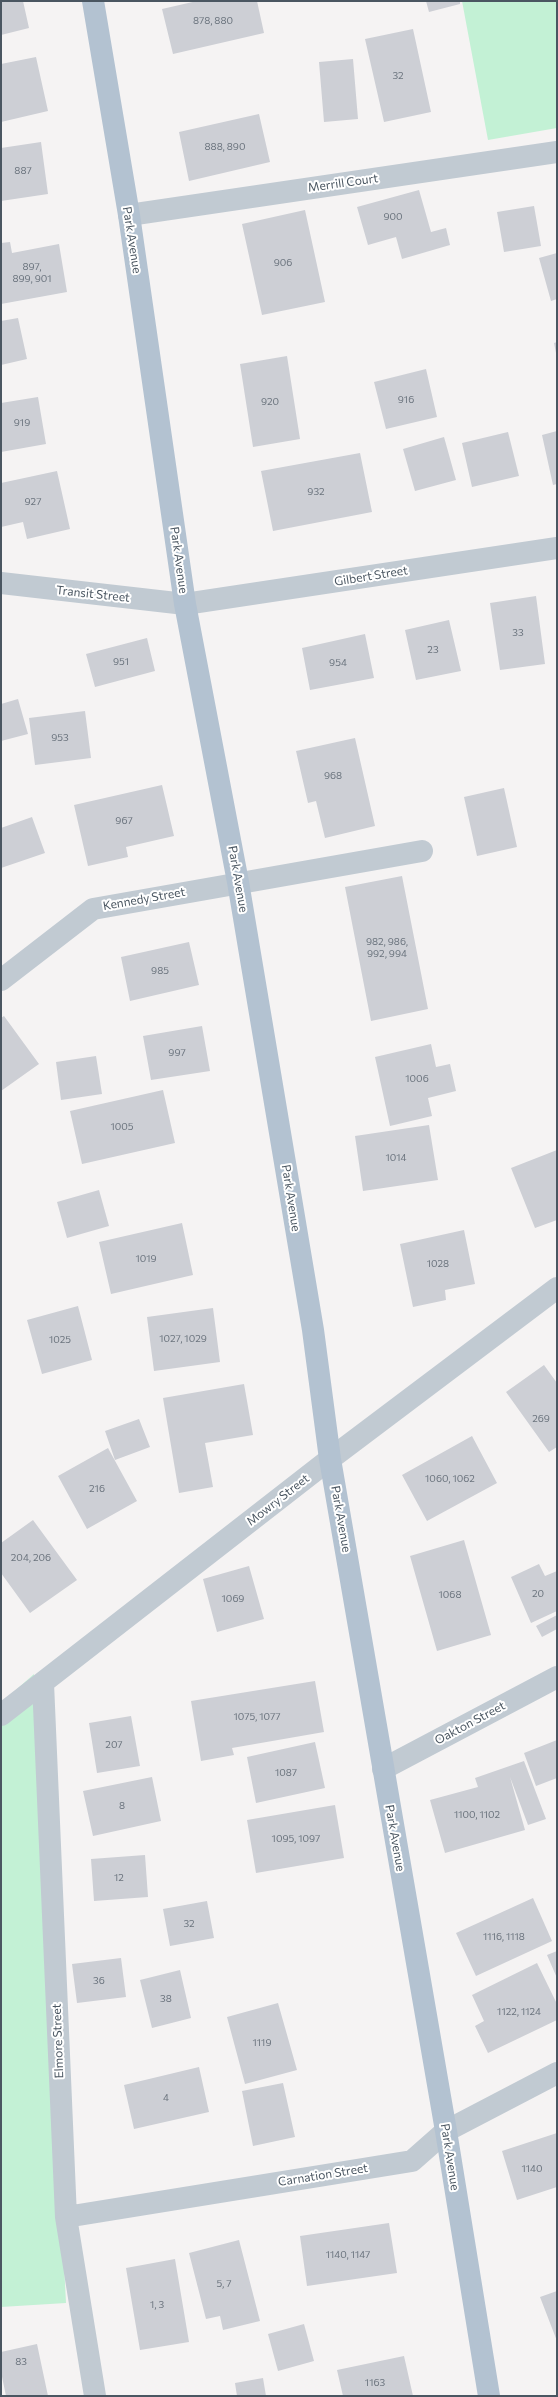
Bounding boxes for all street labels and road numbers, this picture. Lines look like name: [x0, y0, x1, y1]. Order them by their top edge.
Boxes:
street label: Merrill Court: [307, 171, 379, 195]
street label: Park Avenue: [120, 206, 144, 274]
street label: Park Avenue: [167, 526, 191, 594]
street label: Gilbert Street: [333, 563, 409, 589]
street label: Transit Street: [55, 583, 131, 605]
street label: Park Avenue: [225, 845, 251, 913]
street label: Kennedy Street: [102, 885, 186, 913]
street label: Park Avenue: [279, 1164, 303, 1232]
street label: Mowry Street: [244, 1471, 312, 1529]
street label: Park Avenue: [328, 1485, 354, 1553]
street label: Oakton Street: [432, 1698, 508, 1748]
street label: Park Avenue: [382, 1804, 408, 1872]
street label: Elmore Street: [49, 2003, 67, 2079]
street label: Park Avenue: [438, 2123, 462, 2191]
street label: Carnation Street: [277, 2161, 369, 2189]

